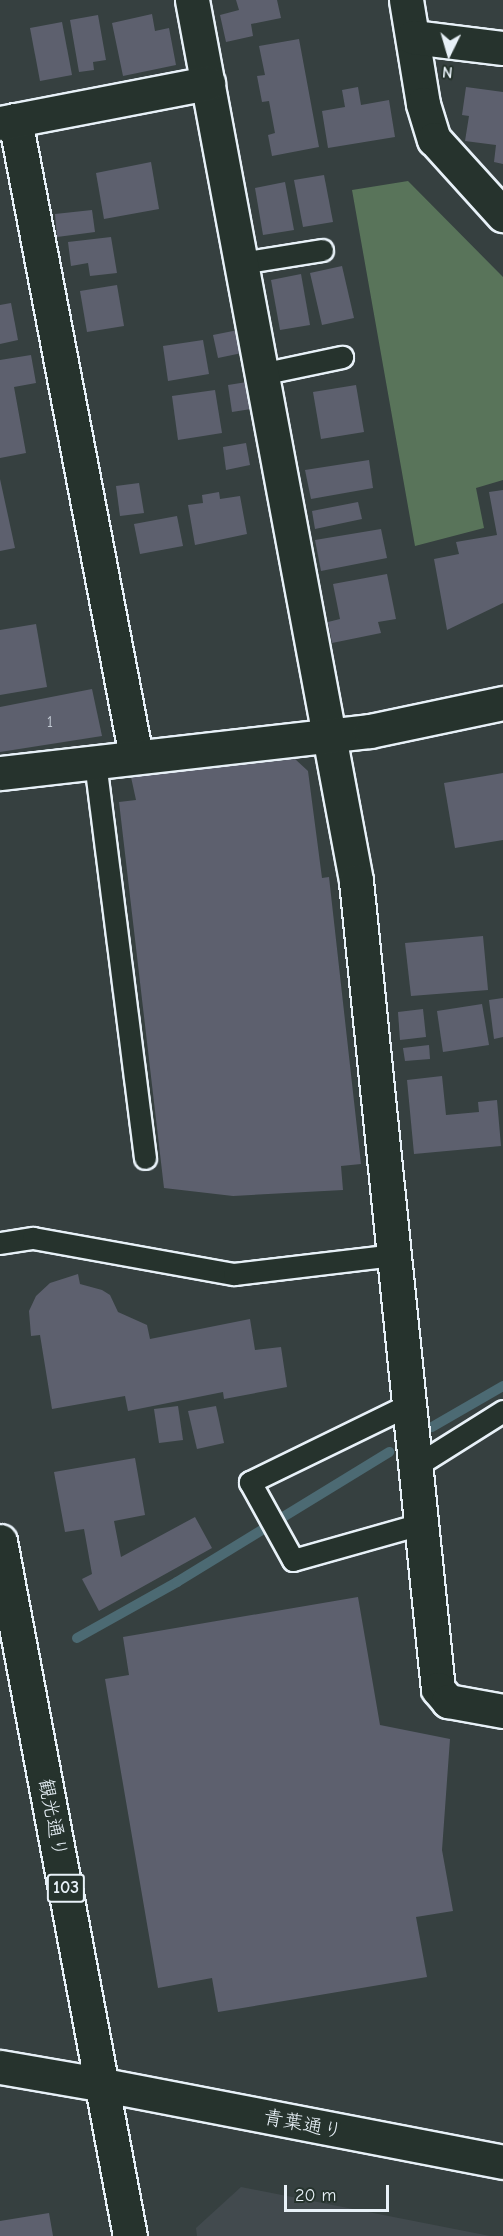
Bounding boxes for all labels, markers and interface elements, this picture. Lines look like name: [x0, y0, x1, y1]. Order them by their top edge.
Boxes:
north arrow: [419, 24, 479, 84]
text: N: [441, 63, 453, 81]
house number: 1: [47, 712, 53, 732]
street label: 観光通り: [34, 1776, 72, 1860]
road number: 103: [46, 1873, 86, 1903]
street label: 青葉通り: [261, 2105, 345, 2143]
scale bar: [287, 2173, 392, 2211]
text: 20 m: [295, 2185, 336, 2206]

